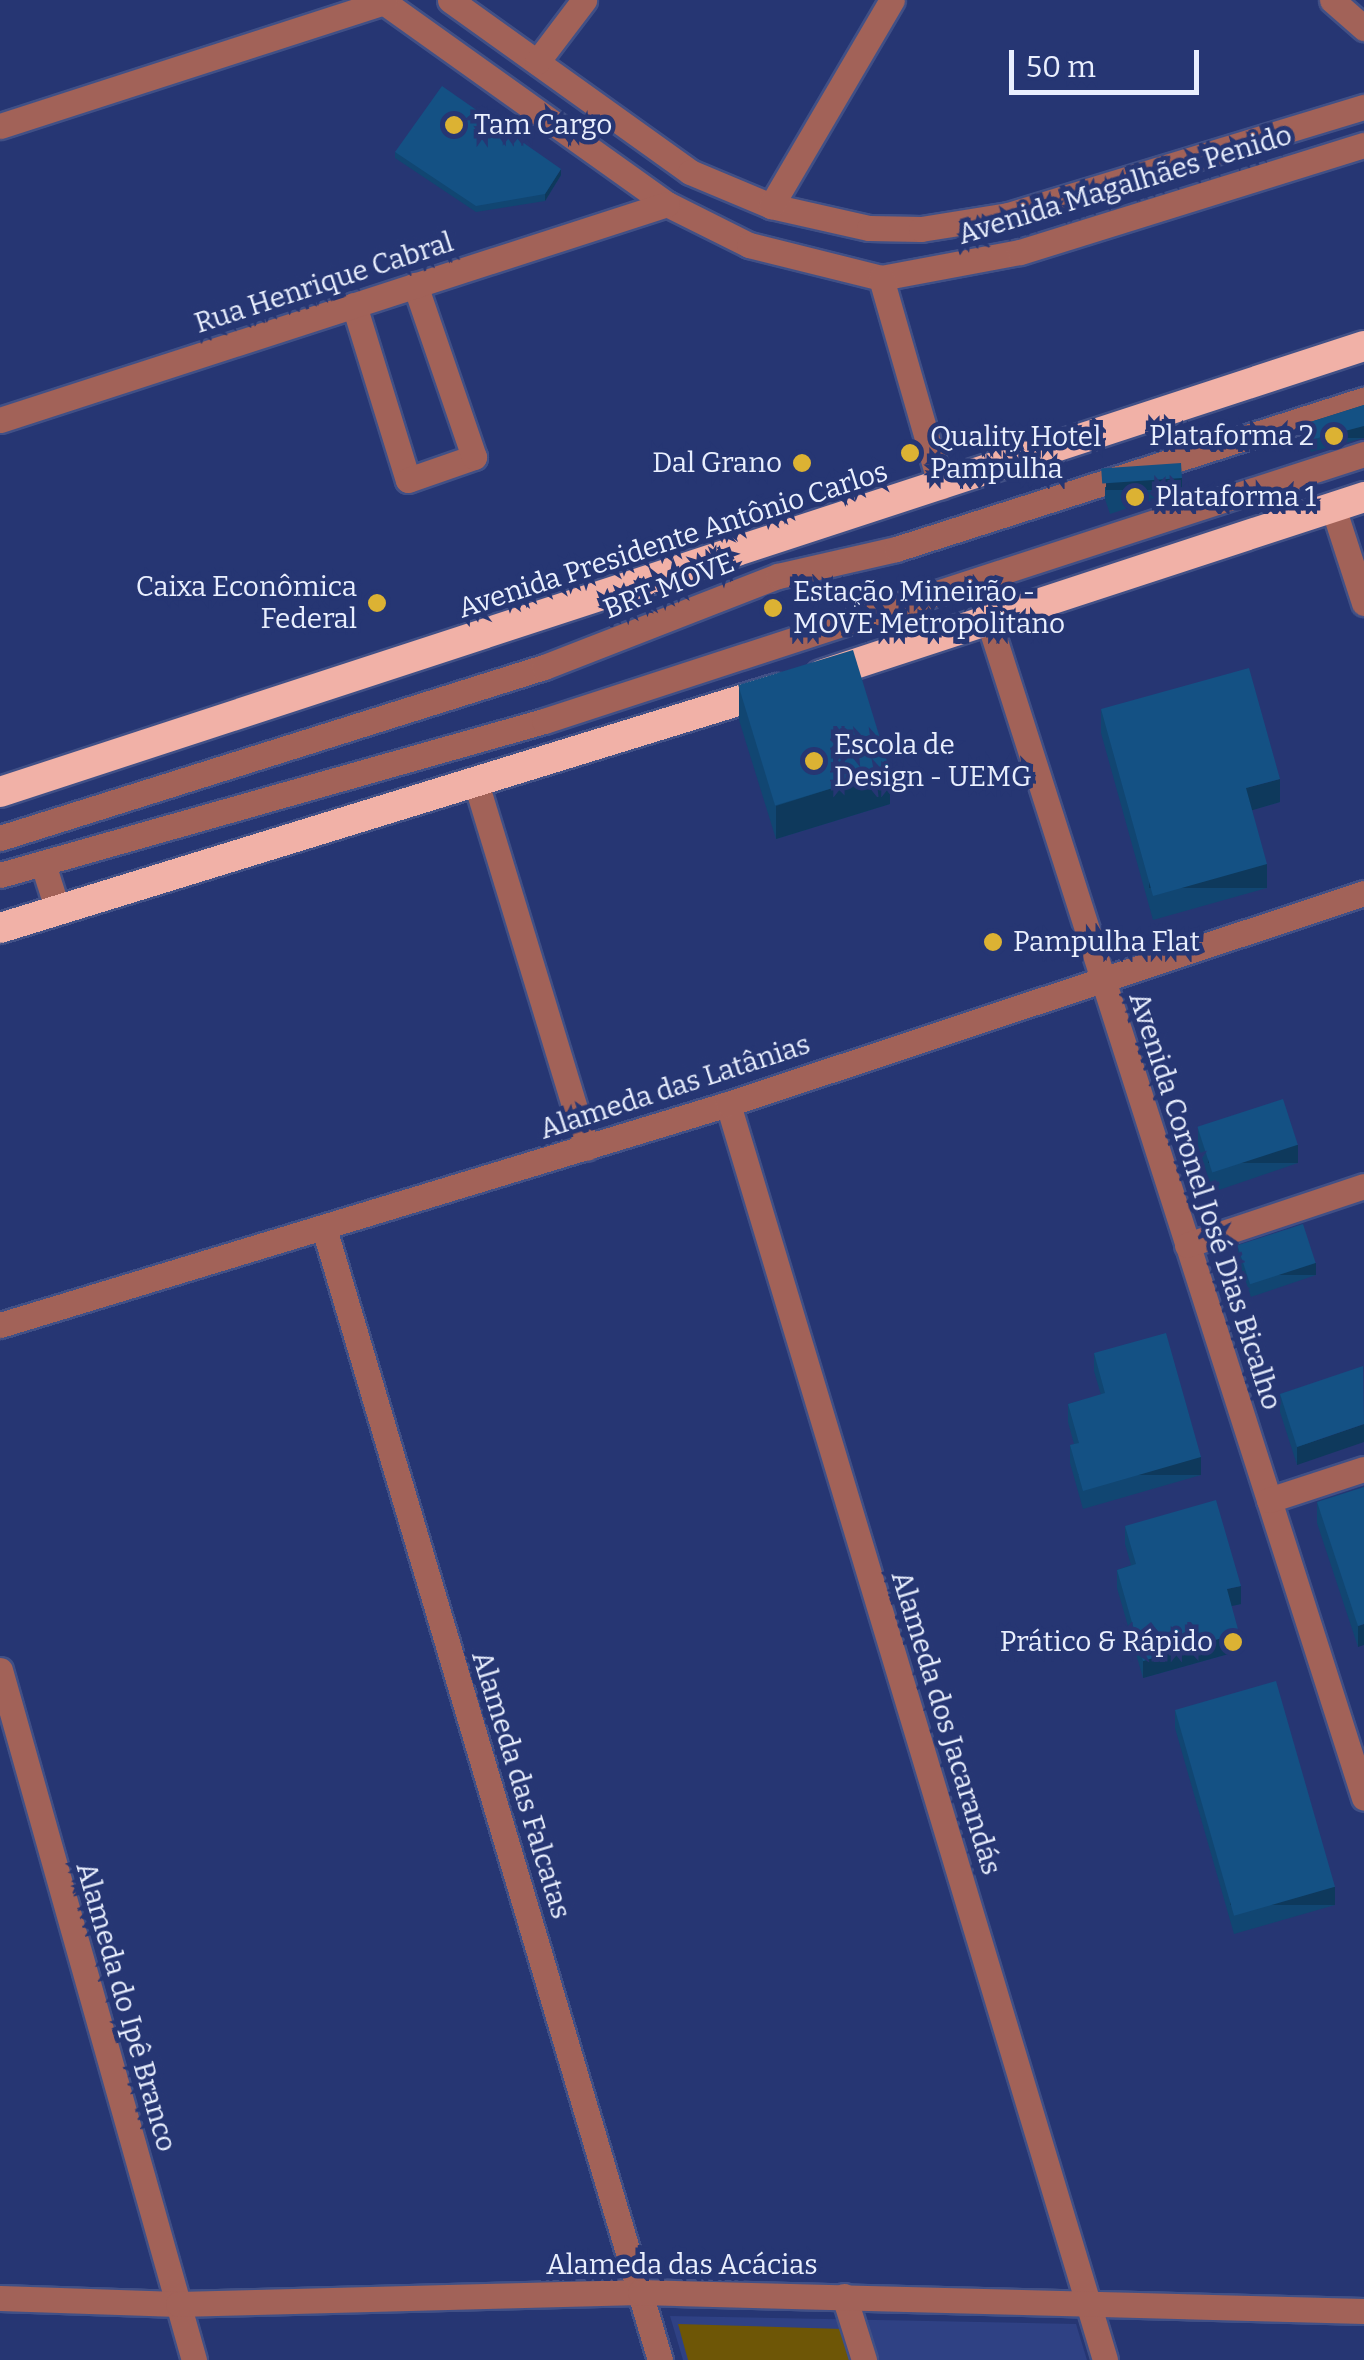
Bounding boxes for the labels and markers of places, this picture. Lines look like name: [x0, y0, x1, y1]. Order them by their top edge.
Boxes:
place label: Tam Cargo: [474, 108, 612, 142]
marker: Tam Cargo: [443, 114, 465, 136]
place label: Plataforma 2: [1149, 419, 1314, 453]
place label: Quality Hotel Pampulha: [930, 420, 1101, 486]
marker: Plataforma 2: [1323, 425, 1345, 447]
marker: Quality Hotel Pampulha: [899, 442, 921, 464]
place label: Dal Grano: [652, 446, 782, 480]
marker: Dal Grano: [791, 452, 813, 474]
place label: Plataforma 1: [1155, 480, 1316, 514]
marker: Plataforma 1: [1124, 486, 1146, 508]
place label: Caixa Econômica Federal: [136, 570, 357, 636]
place label: Estação Mineirão - MOVE Metropolitano: [793, 575, 1065, 641]
marker: Caixa Econômica Federal: [366, 592, 388, 614]
marker: Estação Mineirão - MOVE Metropolitano: [762, 597, 784, 619]
place label: Escola de Design - UEMG: [834, 728, 1032, 794]
marker: Escola de Design - UEMG: [803, 750, 825, 772]
place label: Pampulha Flat: [1013, 925, 1200, 959]
marker: Pampulha Flat: [982, 931, 1004, 953]
place label: Prático & Rápido: [1000, 1625, 1213, 1659]
marker: Prático & Rápido: [1222, 1631, 1244, 1653]

